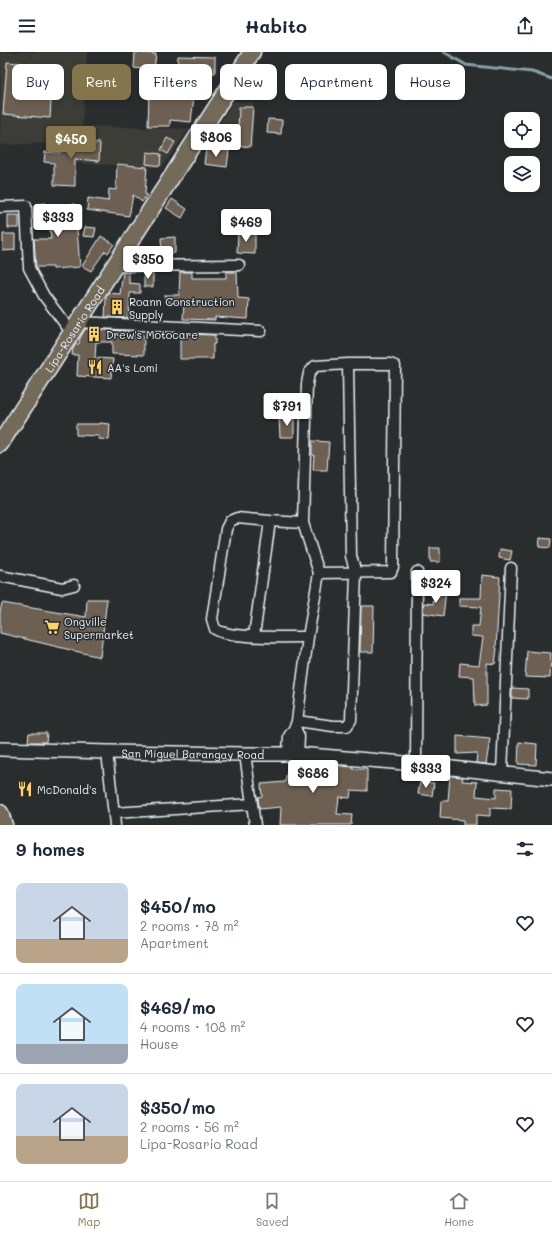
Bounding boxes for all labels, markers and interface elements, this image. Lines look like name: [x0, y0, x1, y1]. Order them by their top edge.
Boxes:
text: Habito: [245, 14, 307, 38]
icon: menu: [16, 15, 38, 37]
icon: share: [514, 15, 536, 37]
chip: Buy: [12, 64, 64, 100]
chip: Rent: [72, 64, 131, 100]
chip: Filters: [139, 64, 212, 100]
chip: New: [220, 64, 277, 100]
chip: Apartment: [285, 64, 387, 100]
chip: House: [395, 64, 465, 100]
map controls: [504, 112, 540, 192]
button: locate: [504, 112, 540, 148]
pin: $806: [192, 124, 240, 158]
pin: $450: [47, 126, 95, 160]
text: $806: [200, 128, 232, 145]
text: $450: [55, 130, 87, 147]
button: layers: [504, 156, 540, 192]
pin: $333: [34, 204, 82, 238]
text: $333: [42, 208, 74, 225]
pin: $469: [222, 209, 270, 243]
text: $469: [230, 213, 262, 230]
pin: $350: [124, 246, 172, 280]
text: $350: [132, 250, 164, 267]
street label: Lipa-Rosario Road: [41, 283, 107, 375]
place label: Roann Construction Supply: [129, 294, 235, 322]
building icon: Roann Construction Supply: [108, 298, 126, 316]
building icon: Drew's Motocare: [85, 325, 103, 343]
place label: Drew's Motocare: [106, 327, 198, 342]
restaurant icon: AA's Lomi: [86, 358, 104, 376]
place label: AA's Lomi: [107, 360, 158, 375]
pin: $791: [263, 393, 311, 427]
text: $791: [273, 397, 301, 414]
pin: $324: [412, 570, 460, 604]
text: $324: [420, 574, 452, 591]
place label: Ongville Supermarket: [64, 614, 134, 642]
supermarket icon: Ongville Supermarket: [43, 618, 61, 636]
street label: San Miguel Barangay Road: [122, 745, 264, 762]
pin: $333: [402, 755, 450, 789]
text: $333: [410, 759, 442, 776]
pin: $686: [289, 760, 337, 794]
text: $686: [297, 764, 329, 781]
restaurant icon: McDonald's: [16, 780, 34, 798]
place label: McDonald's: [37, 782, 97, 797]
text: 9 homes: [16, 838, 85, 860]
icon: filters: [514, 838, 536, 860]
text: $450/mo: [140, 895, 216, 917]
icon: home: [48, 899, 96, 947]
icon: heart: [514, 912, 536, 934]
text: 2 rooms · 78 m²: [140, 917, 239, 934]
text: Apartment: [140, 934, 209, 951]
text: $469/mo: [140, 996, 216, 1018]
icon: home: [48, 1000, 96, 1048]
icon: heart: [514, 1013, 536, 1035]
text: 4 rooms · 108 m²: [140, 1018, 246, 1035]
text: House: [140, 1035, 178, 1052]
text: $350/mo: [140, 1096, 215, 1118]
icon: home: [48, 1100, 96, 1148]
icon: heart: [514, 1113, 536, 1135]
text: 2 rooms · 56 m²: [140, 1118, 239, 1135]
text: Lipa-Rosario Road: [140, 1135, 258, 1152]
tab: Map: [78, 1190, 100, 1229]
tab: Saved: [256, 1190, 289, 1229]
tab: Home: [444, 1190, 474, 1229]

